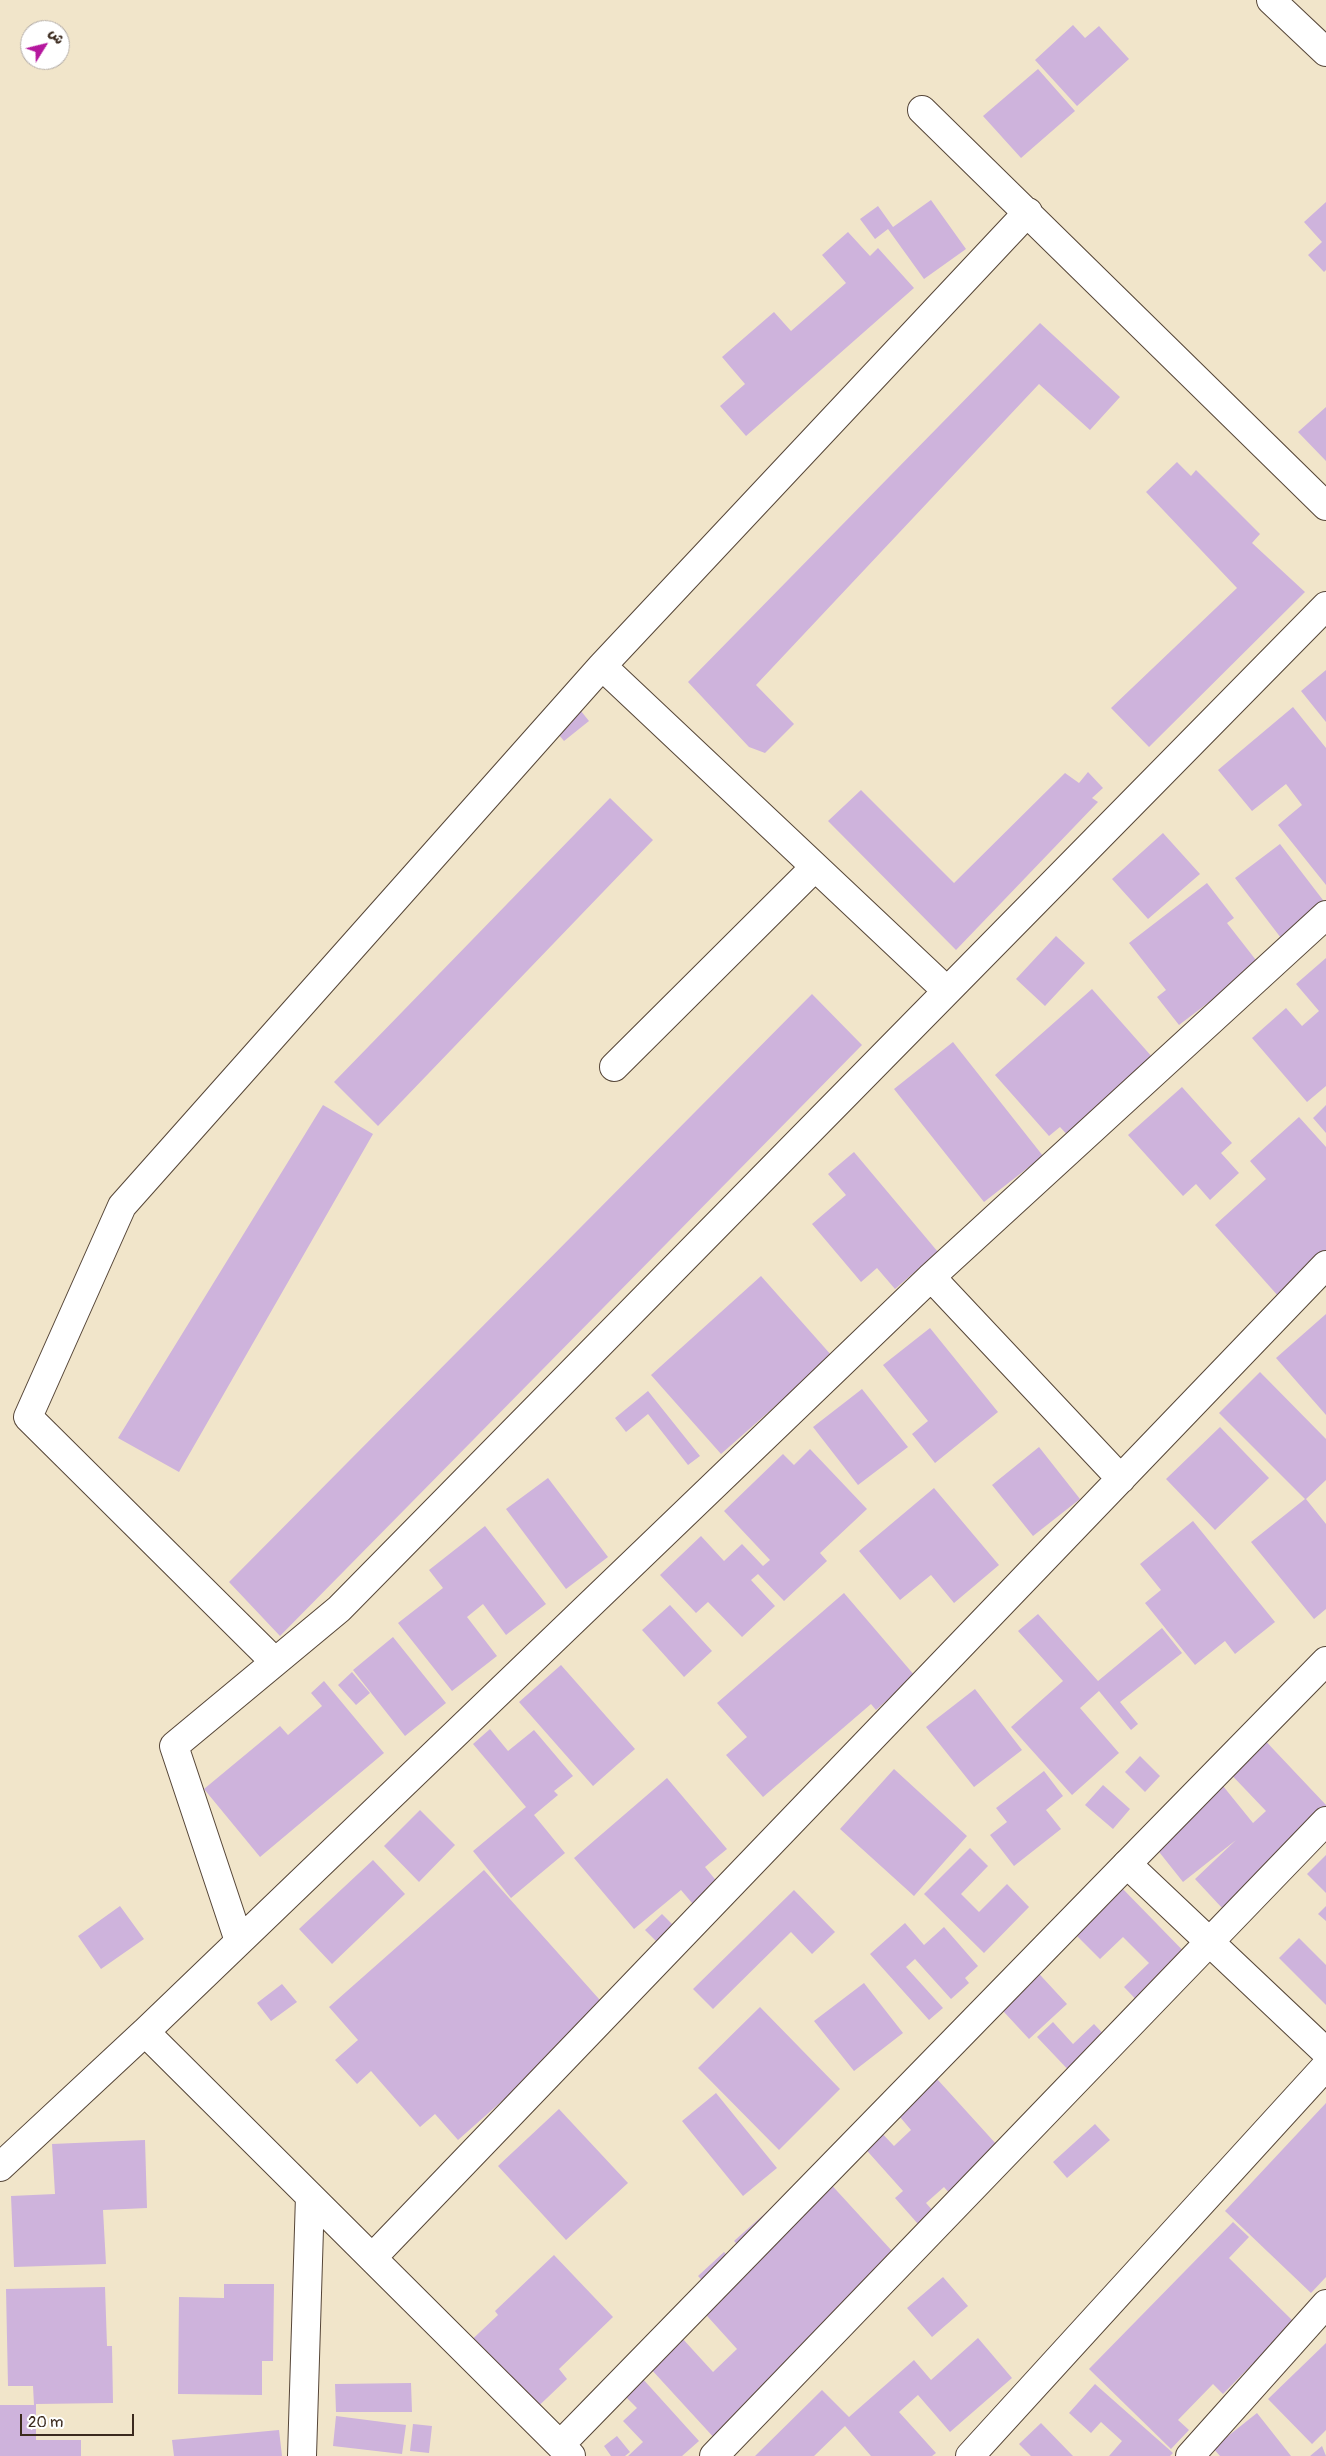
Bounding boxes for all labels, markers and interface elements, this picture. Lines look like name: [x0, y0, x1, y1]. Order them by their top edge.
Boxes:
north arrow: [20, 20, 70, 70]
text: ش: [45, 25, 68, 48]
scale bar: [22, 2404, 136, 2436]
text: 20 m: [28, 2413, 63, 2432]

